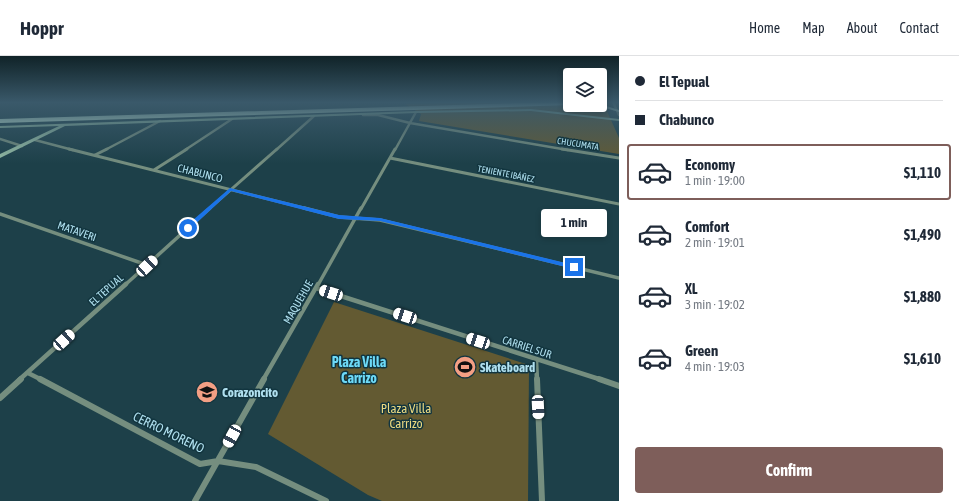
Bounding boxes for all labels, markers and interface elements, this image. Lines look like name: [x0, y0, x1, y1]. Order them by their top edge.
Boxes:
text: Hoppr: [20, 17, 64, 39]
text: Home: [749, 20, 780, 36]
text: Map: [802, 20, 825, 36]
text: About: [847, 20, 878, 36]
text: Contact: [900, 20, 939, 36]
map controls: [563, 68, 607, 112]
button: layers: [563, 68, 607, 112]
text: El Tepual: [659, 73, 709, 90]
text: Chabunco: [659, 111, 714, 128]
street label: CHUCUMATA: [556, 136, 600, 152]
icon: car: [637, 154, 673, 190]
text: Economy: [685, 156, 735, 173]
street label: CHABUNCO: [176, 162, 224, 184]
street label: TENIENTE IBÁÑEZ: [477, 164, 535, 184]
text: $1,110: [904, 164, 941, 181]
text: 1 min · 19:00: [685, 173, 745, 188]
callout: 1 min: [541, 209, 607, 237]
text: 1 min: [561, 215, 587, 230]
icon: car: [637, 216, 673, 252]
text: Comfort: [685, 218, 729, 235]
street label: MATAVERI: [56, 219, 98, 243]
route start: [179, 219, 197, 237]
text: $1,490: [904, 226, 941, 243]
text: 2 min · 19:01: [685, 235, 745, 250]
car: [134, 253, 160, 279]
route end: [565, 258, 583, 276]
street label: EL TEPUAL: [87, 271, 126, 308]
street label: MAQUEHUE: [281, 278, 315, 326]
icon: car: [637, 278, 673, 314]
text: XL: [685, 280, 698, 297]
car: [318, 284, 344, 302]
text: $1,880: [904, 288, 941, 305]
text: 3 min · 19:02: [685, 297, 745, 312]
car: [392, 307, 418, 325]
car: [51, 328, 77, 352]
car: [465, 332, 491, 350]
street label: CARRIEL SUR: [501, 333, 554, 361]
icon: car: [637, 340, 673, 376]
text: Green: [685, 342, 718, 359]
text: $1,610: [904, 350, 941, 367]
district label: Plaza Villa Carrizo: [332, 354, 387, 386]
sports icon: Skateboard: [452, 354, 478, 380]
text: 4 min · 19:03: [685, 359, 745, 374]
place label: Skateboard: [480, 360, 535, 375]
school or university icon: Corazoncito: [194, 379, 220, 405]
place label: Corazoncito: [222, 385, 278, 400]
car: [531, 395, 545, 419]
park label: Plaza Villa Carrizo: [381, 401, 431, 431]
street label: CERRO MORENO: [131, 409, 207, 456]
car: [221, 423, 243, 449]
button: Confirm: [635, 447, 943, 493]

